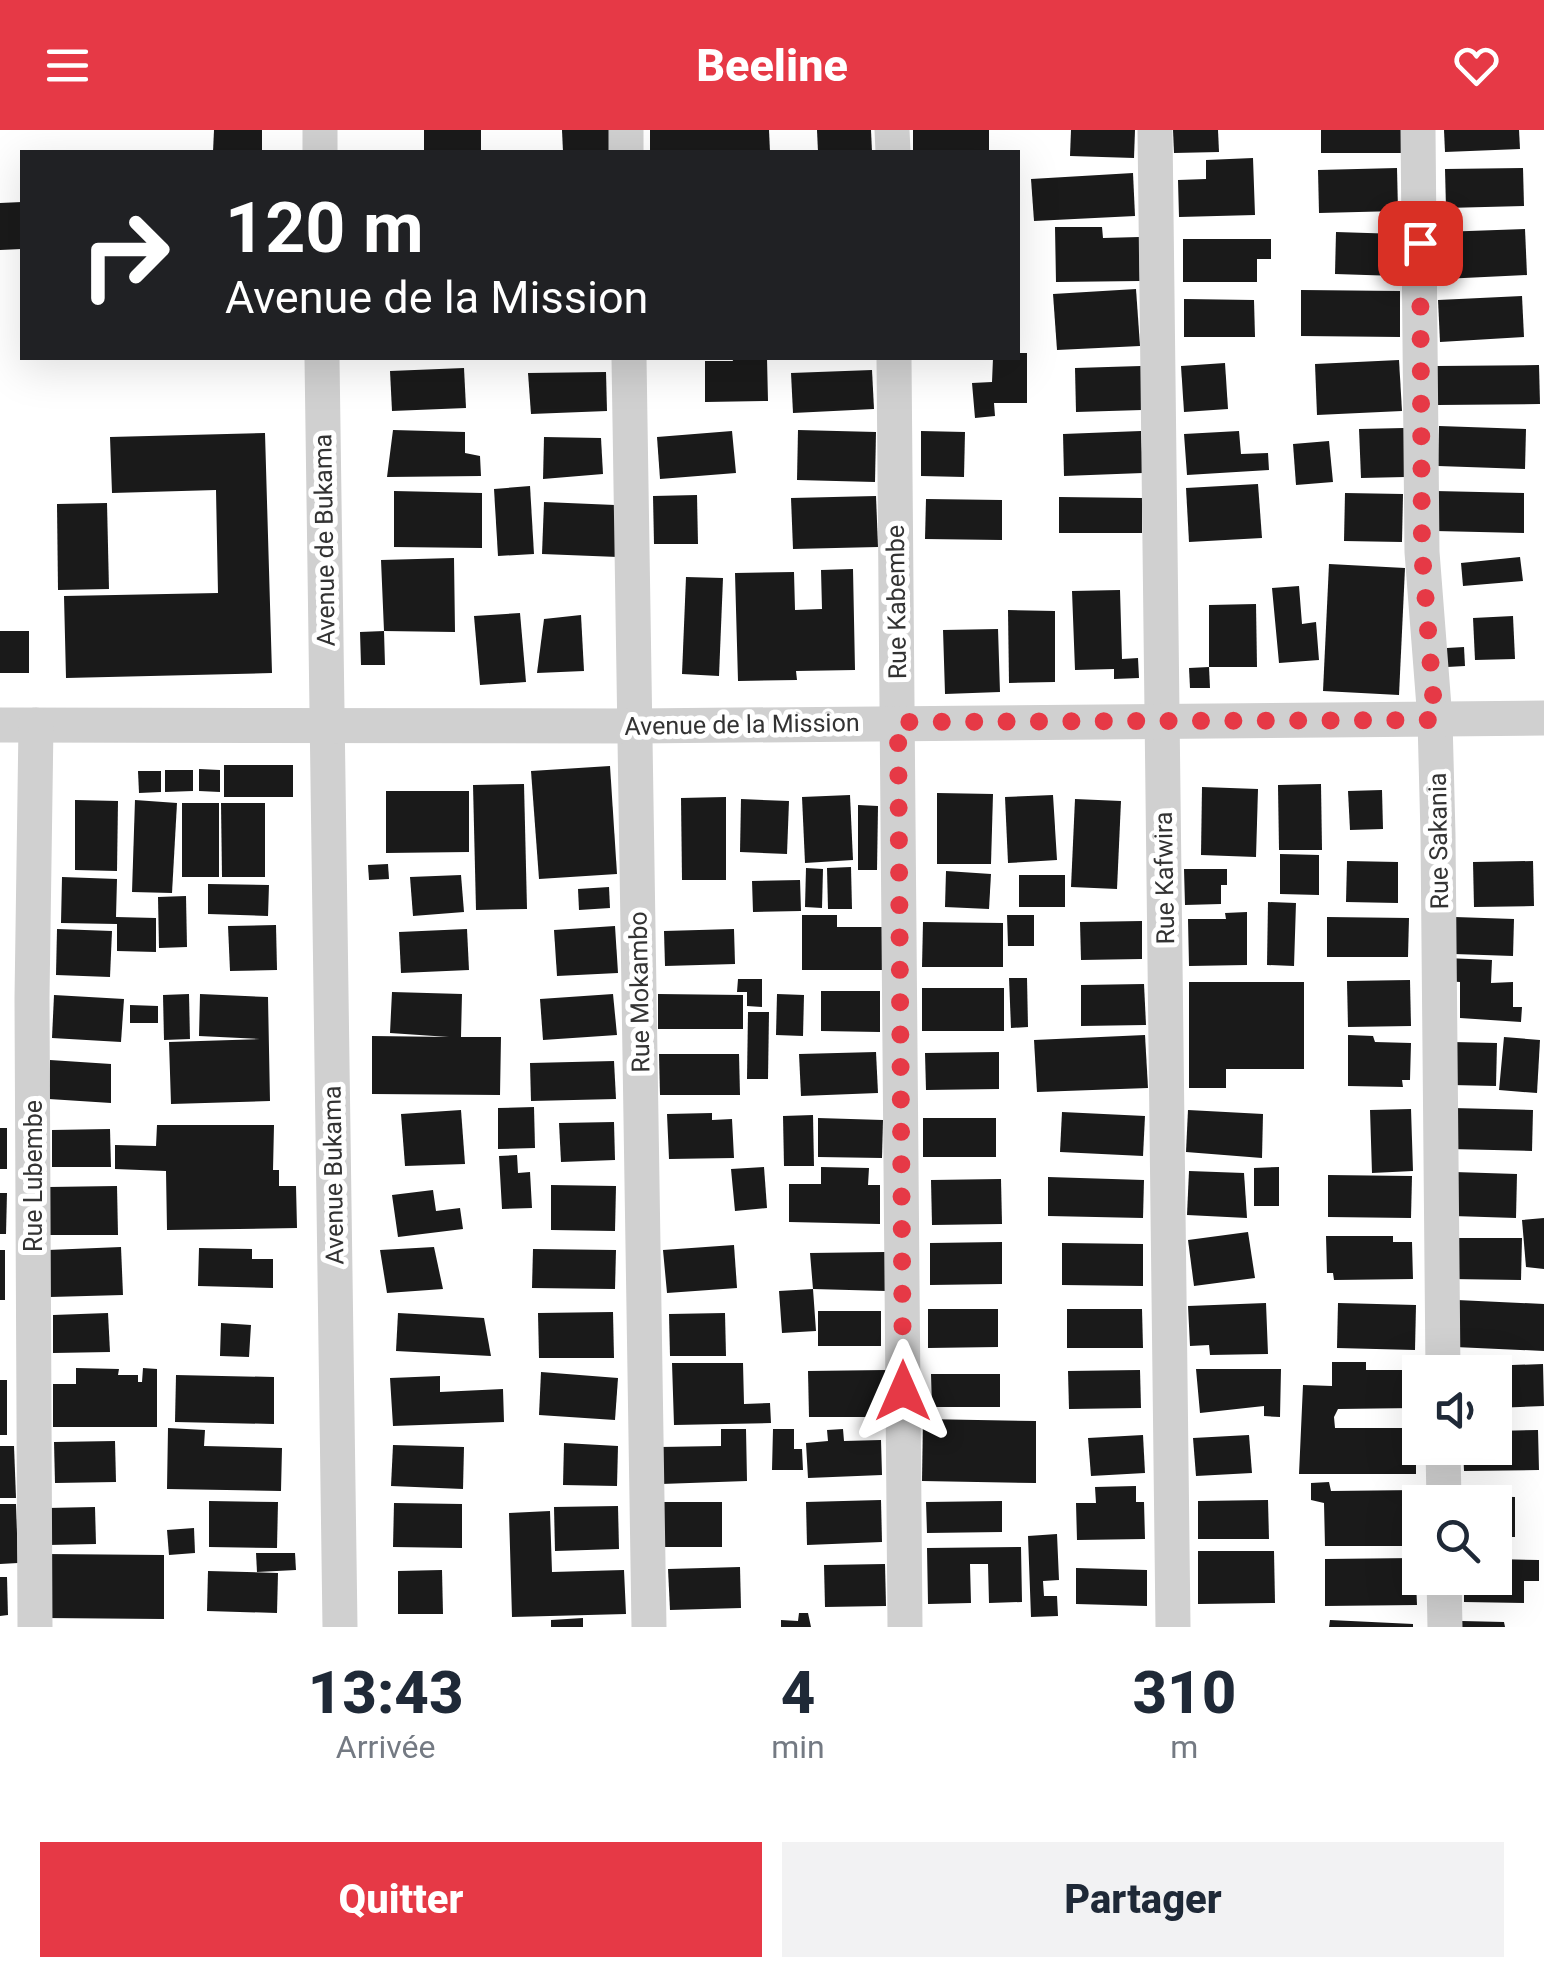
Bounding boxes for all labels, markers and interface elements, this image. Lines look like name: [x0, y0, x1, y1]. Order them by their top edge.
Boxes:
icon: menu: [40, 38, 95, 93]
icon: heart: [1449, 38, 1504, 93]
text: Beeline: [696, 39, 848, 92]
text: 120 m: [225, 187, 424, 269]
icon: right: [60, 190, 190, 320]
pin: [1378, 201, 1463, 286]
icon: arrive: [1393, 216, 1448, 271]
text: Avenue de la Mission: [225, 271, 648, 324]
street label: Avenue de Bukama: [308, 433, 341, 647]
street label: Rue Kabembe: [881, 525, 912, 679]
street label: Avenue de la Mission: [624, 708, 860, 741]
street label: Rue Sakania: [1423, 772, 1454, 910]
street label: Rue Kafwira: [1149, 811, 1180, 945]
street label: Rue Mokambo: [624, 911, 655, 1073]
street label: Avenue Bukama: [317, 1085, 350, 1265]
street label: Rue Lubembe: [19, 1100, 48, 1252]
position arrow: [851, 1339, 955, 1443]
map controls: [1402, 1355, 1512, 1595]
button: sound: [1402, 1355, 1512, 1465]
button: search: [1402, 1485, 1512, 1595]
text: 13:43: [308, 1657, 464, 1728]
text: 4: [781, 1657, 815, 1728]
text: 310: [1132, 1657, 1236, 1728]
text: Arrivée: [336, 1728, 435, 1766]
text: min: [771, 1728, 825, 1766]
text: m: [1170, 1728, 1198, 1766]
button: Quitter: [40, 1842, 762, 1957]
button: Partager: [782, 1842, 1504, 1957]

